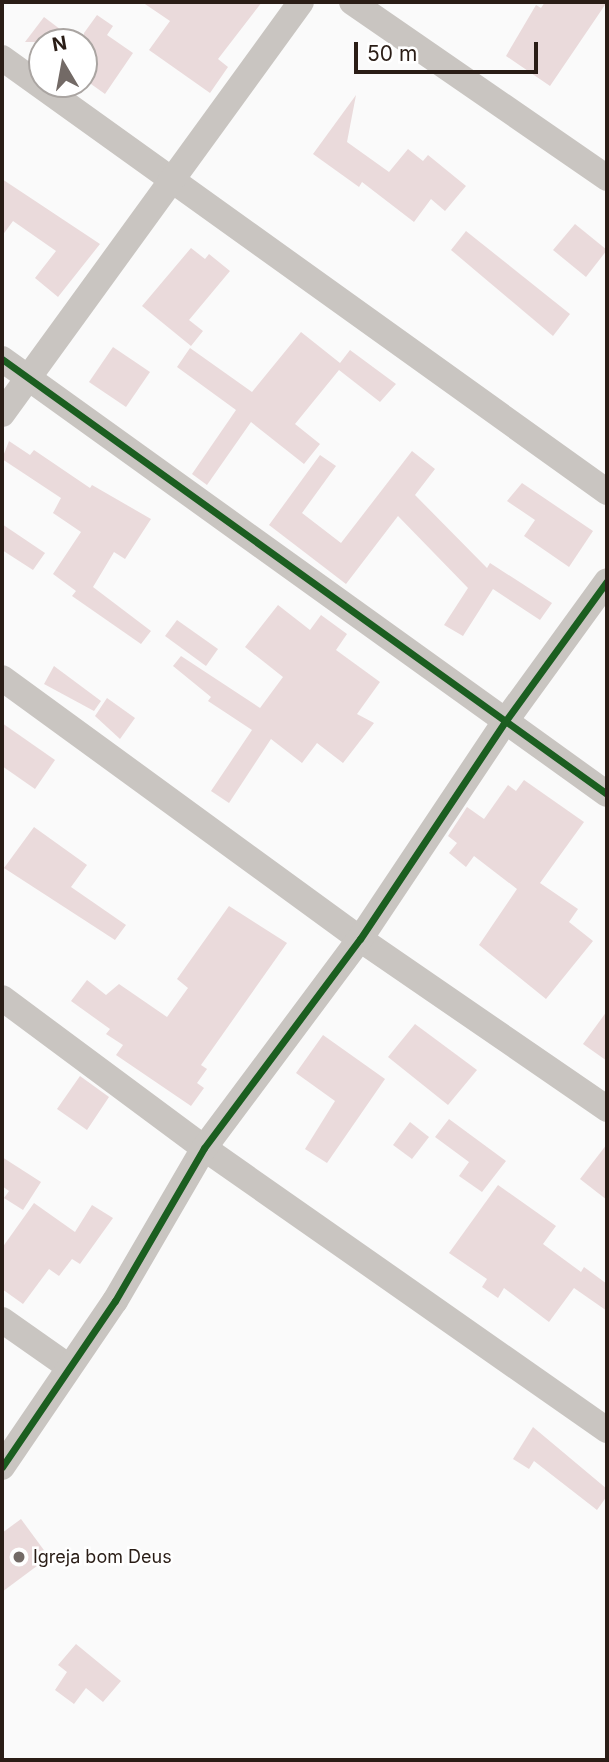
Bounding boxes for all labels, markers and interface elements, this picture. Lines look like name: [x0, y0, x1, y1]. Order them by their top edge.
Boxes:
north arrow: [28, 28, 98, 98]
scale bar: [357, 28, 541, 72]
text: N: [50, 31, 69, 56]
text: 50 m: [367, 41, 417, 66]
place label: Igreja bom Deus: [33, 1546, 172, 1568]
marker: Igreja bom Deus: [11, 1549, 27, 1565]

